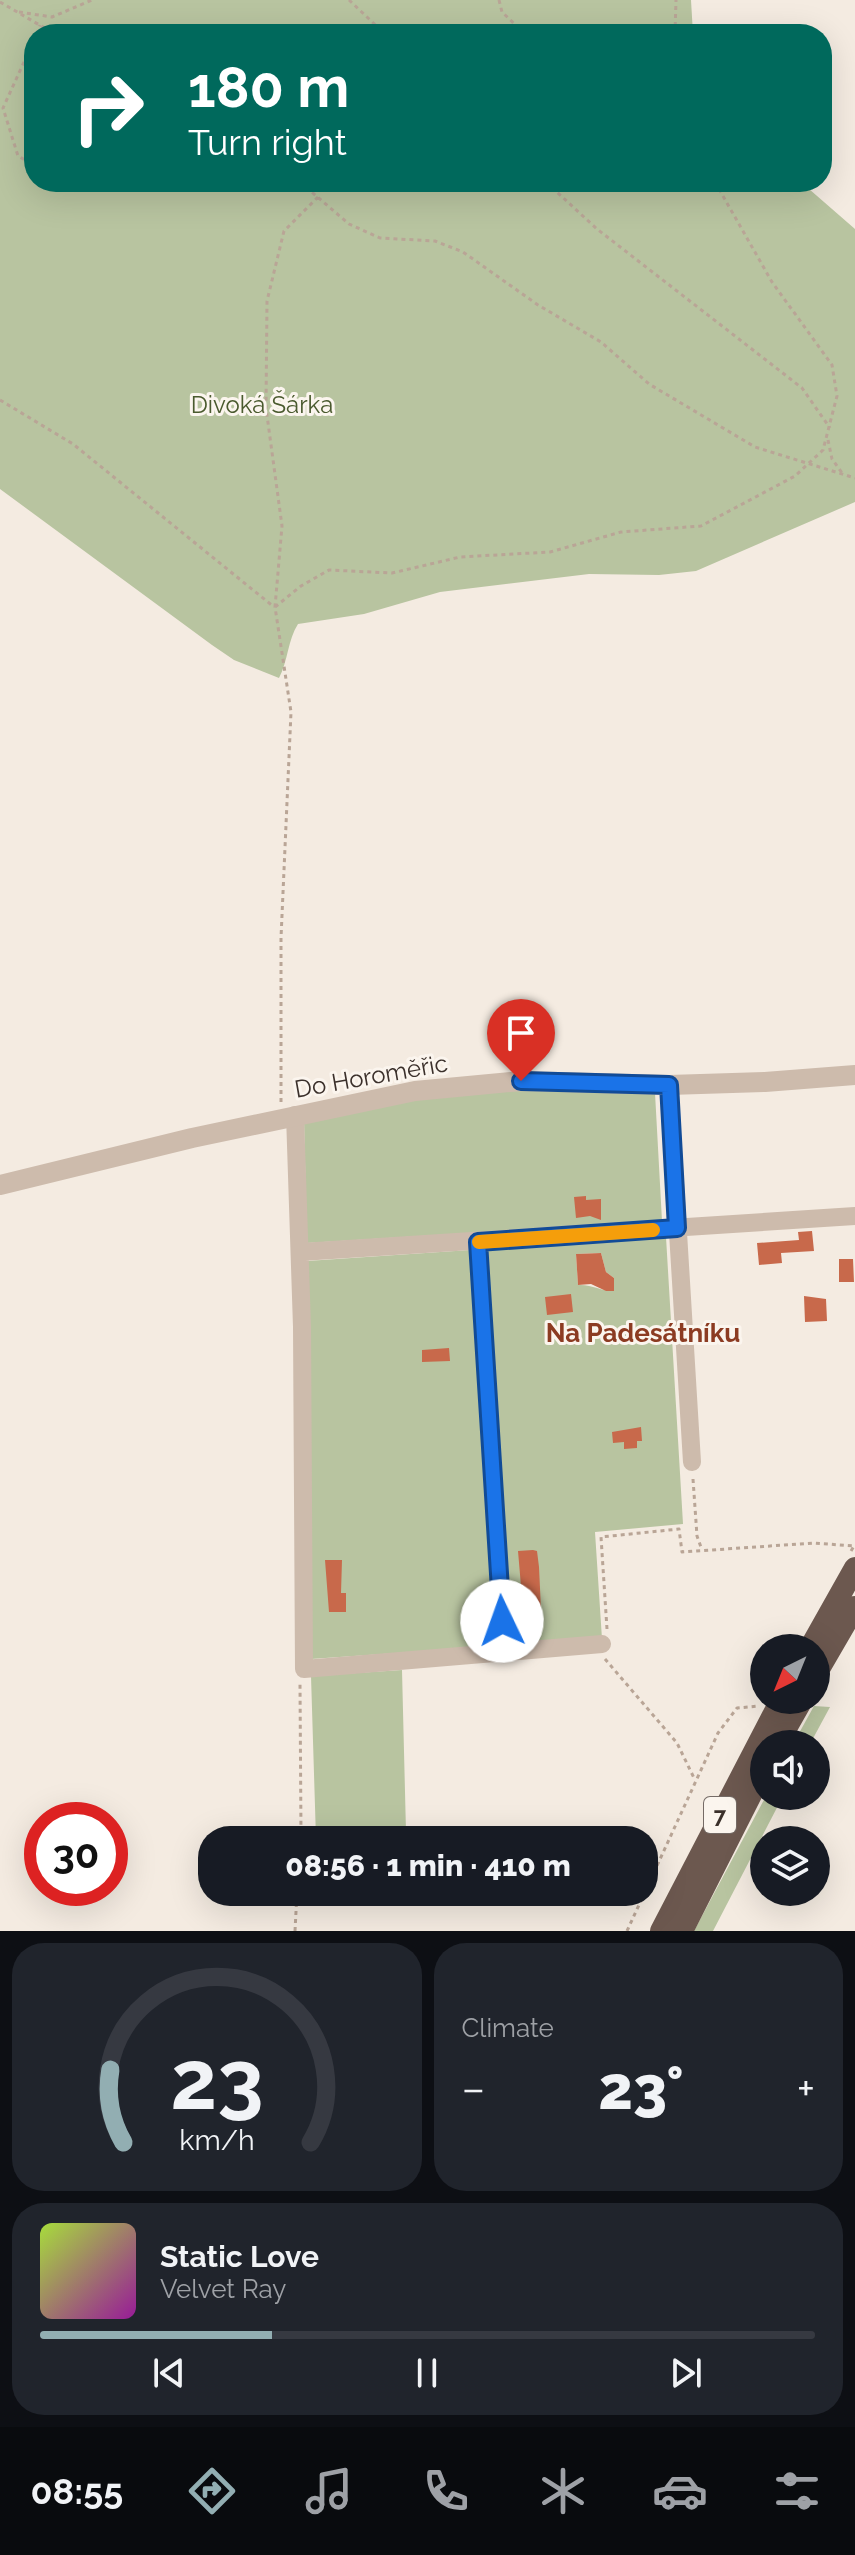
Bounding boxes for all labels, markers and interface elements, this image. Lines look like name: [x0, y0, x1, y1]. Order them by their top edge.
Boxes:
text: 180 m: [188, 54, 349, 120]
icon: right: [56, 56, 160, 160]
text: Turn right: [188, 121, 347, 163]
park label: Divoká Šárka: [191, 389, 333, 419]
pin: [487, 999, 555, 1081]
icon: arrive: [499, 1011, 543, 1055]
street label: Do Horoměřic: [292, 1048, 450, 1104]
district label: Na Padesátníku: [546, 1318, 740, 1348]
position arrow: [460, 1579, 544, 1663]
north arrow: [750, 1634, 830, 1714]
map controls: [750, 1634, 830, 1906]
button: sound: [750, 1730, 830, 1810]
road number: 7: [704, 1797, 736, 1833]
speed limit sign: 30: [24, 1802, 128, 1906]
button: layers: [750, 1826, 830, 1906]
text: 08:56 · 1 min · 410 m: [285, 1848, 571, 1883]
text: Climate: [462, 2013, 554, 2043]
text: 23: [170, 2031, 263, 2128]
text: 23°: [598, 2053, 684, 2123]
text: −: [462, 2063, 485, 2114]
text: +: [797, 2063, 815, 2114]
text: km/h: [179, 2123, 254, 2157]
text: Static Love: [160, 2239, 319, 2274]
text: Velvet Ray: [160, 2274, 286, 2304]
icon: previous: [147, 2351, 191, 2395]
icon: pause: [405, 2351, 449, 2395]
icon: next: [664, 2351, 708, 2395]
icon: directions: [184, 2463, 240, 2519]
icon: music: [301, 2463, 357, 2519]
icon: phone: [418, 2463, 474, 2519]
icon: climate: [535, 2463, 591, 2519]
icon: car: [652, 2463, 708, 2519]
icon: filters: [769, 2463, 825, 2519]
text: 08:55: [30, 2470, 123, 2512]

